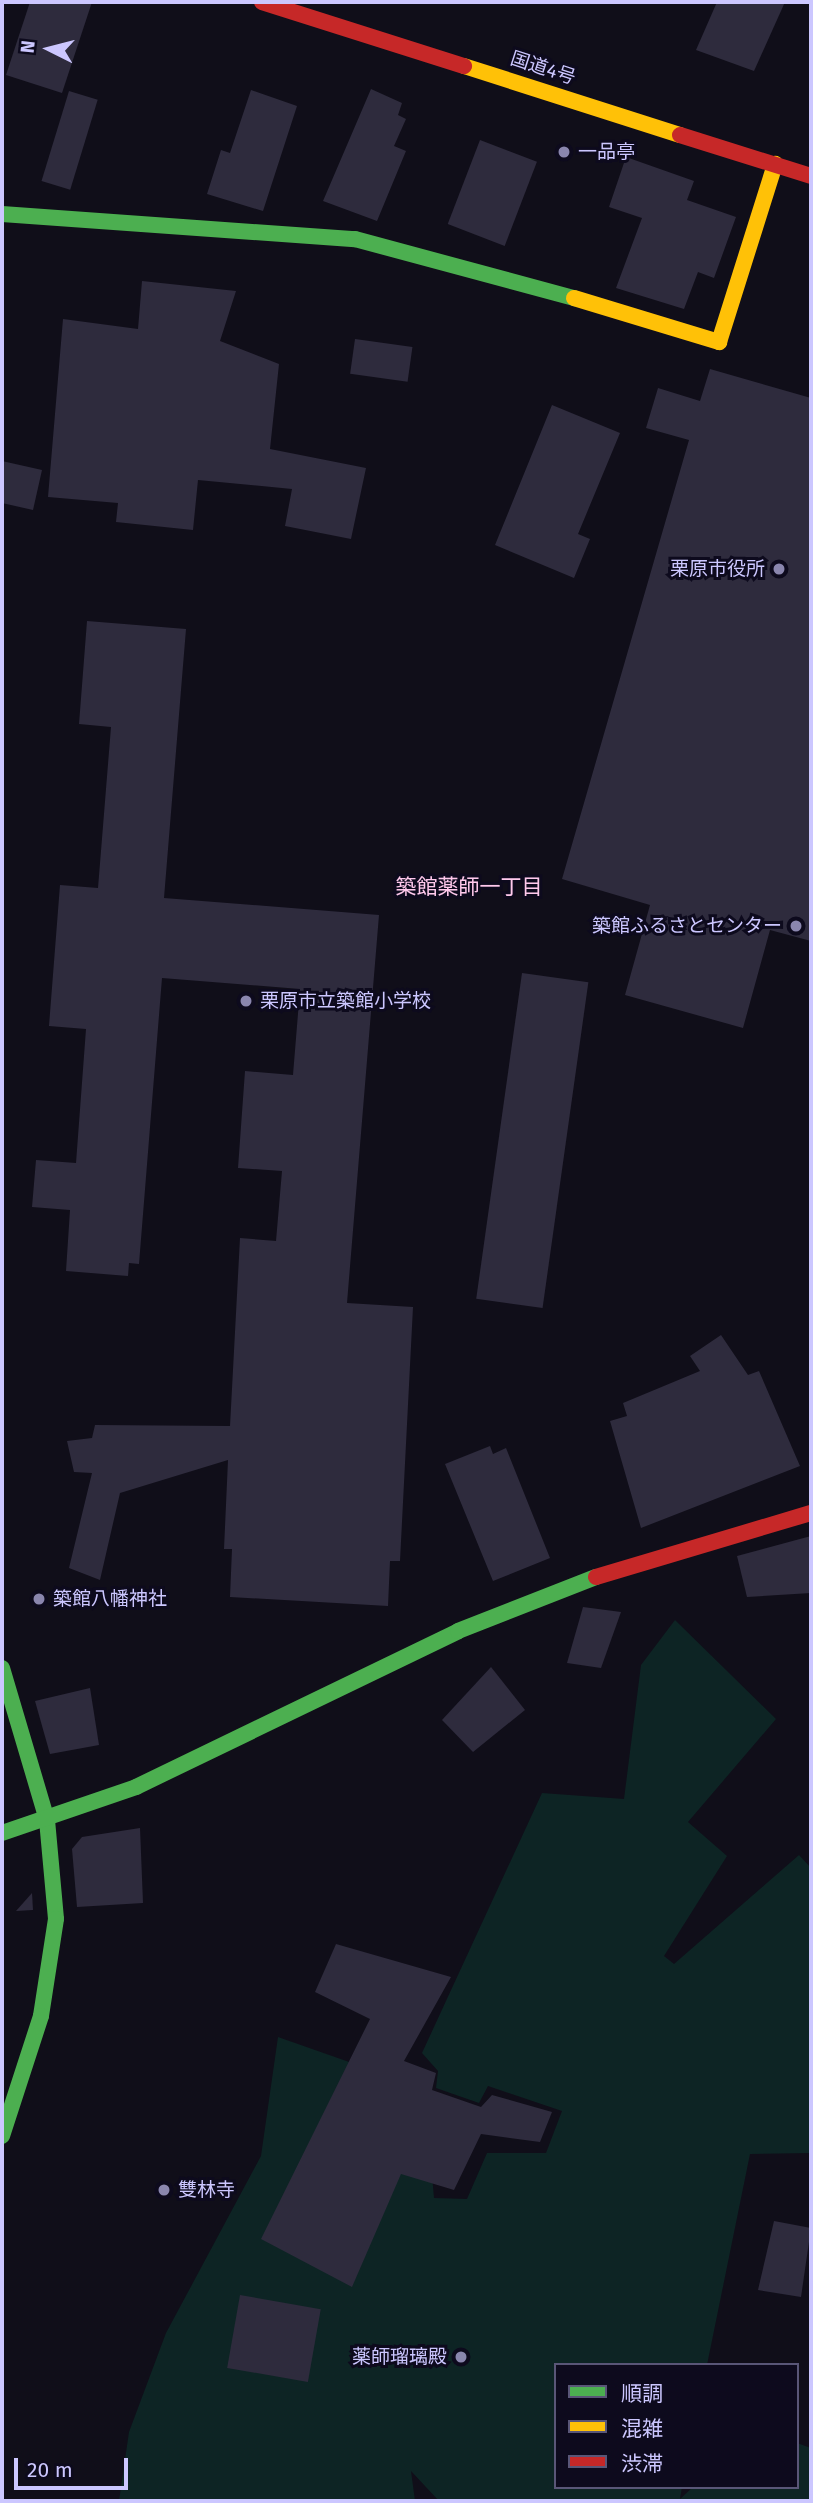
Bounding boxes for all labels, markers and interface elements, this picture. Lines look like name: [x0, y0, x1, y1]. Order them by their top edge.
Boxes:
north arrow: [14, 14, 84, 84]
text: N: [16, 39, 40, 54]
street label: 国道4号: [508, 47, 578, 89]
place label: 一品亭: [578, 141, 635, 163]
marker: 一品亭: [556, 144, 572, 160]
place label: 栗原市役所: [670, 558, 765, 580]
marker: 栗原市役所: [771, 561, 787, 577]
district label: 築館薬師一丁目: [396, 874, 542, 900]
place label: 築館ふるさとセンター: [592, 915, 782, 937]
marker: 築館ふるさとセンター: [788, 918, 804, 934]
place label: 栗原市立築館小学校: [260, 990, 431, 1012]
marker: 栗原市立築館小学校: [238, 993, 254, 1009]
place label: 築館八幡神社: [53, 1588, 167, 1610]
marker: 築館八幡神社: [31, 1591, 47, 1607]
place label: 雙林寺: [178, 2179, 235, 2201]
marker: 雙林寺: [156, 2182, 172, 2198]
place label: 薬師瑠璃殿: [352, 2346, 447, 2368]
marker: 薬師瑠璃殿: [453, 2349, 469, 2365]
legend: [554, 2363, 799, 2489]
text: 順調: [621, 2381, 663, 2407]
text: 混雑: [621, 2416, 663, 2442]
scale bar: [18, 2444, 131, 2488]
text: 渋滞: [621, 2451, 663, 2477]
text: 20 m: [27, 2457, 73, 2483]

